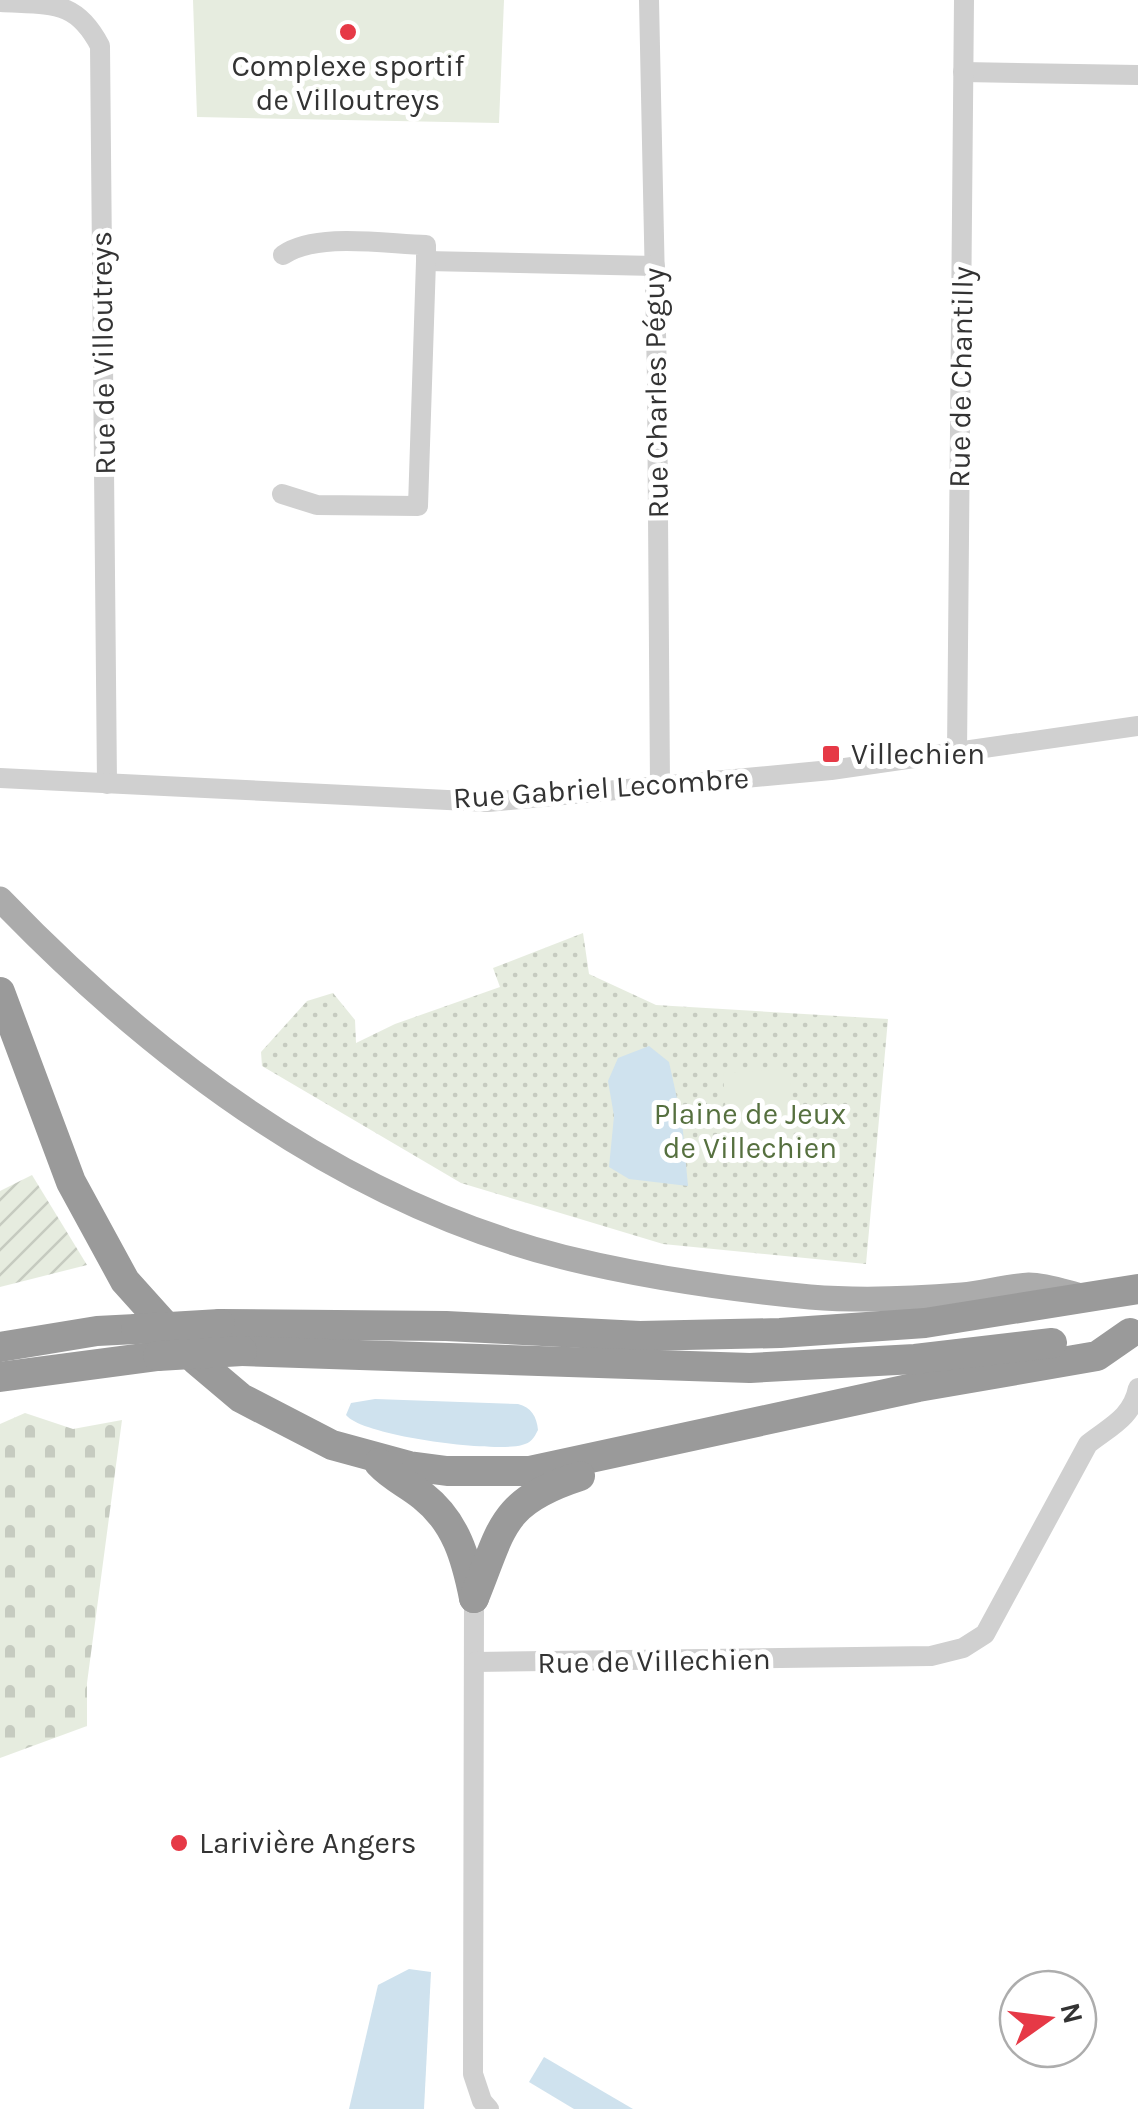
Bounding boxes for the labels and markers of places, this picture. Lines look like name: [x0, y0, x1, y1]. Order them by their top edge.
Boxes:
marker: Complexe sportif de Villoutreys: [337, 21, 359, 43]
place label: Complexe sportif de Villoutreys: [231, 48, 465, 118]
place label: Villechien: [851, 736, 985, 772]
marker: Villechien: [820, 743, 842, 765]
place label: Larivière Angers: [199, 1825, 416, 1861]
marker: Larivière Angers: [168, 1832, 190, 1854]

